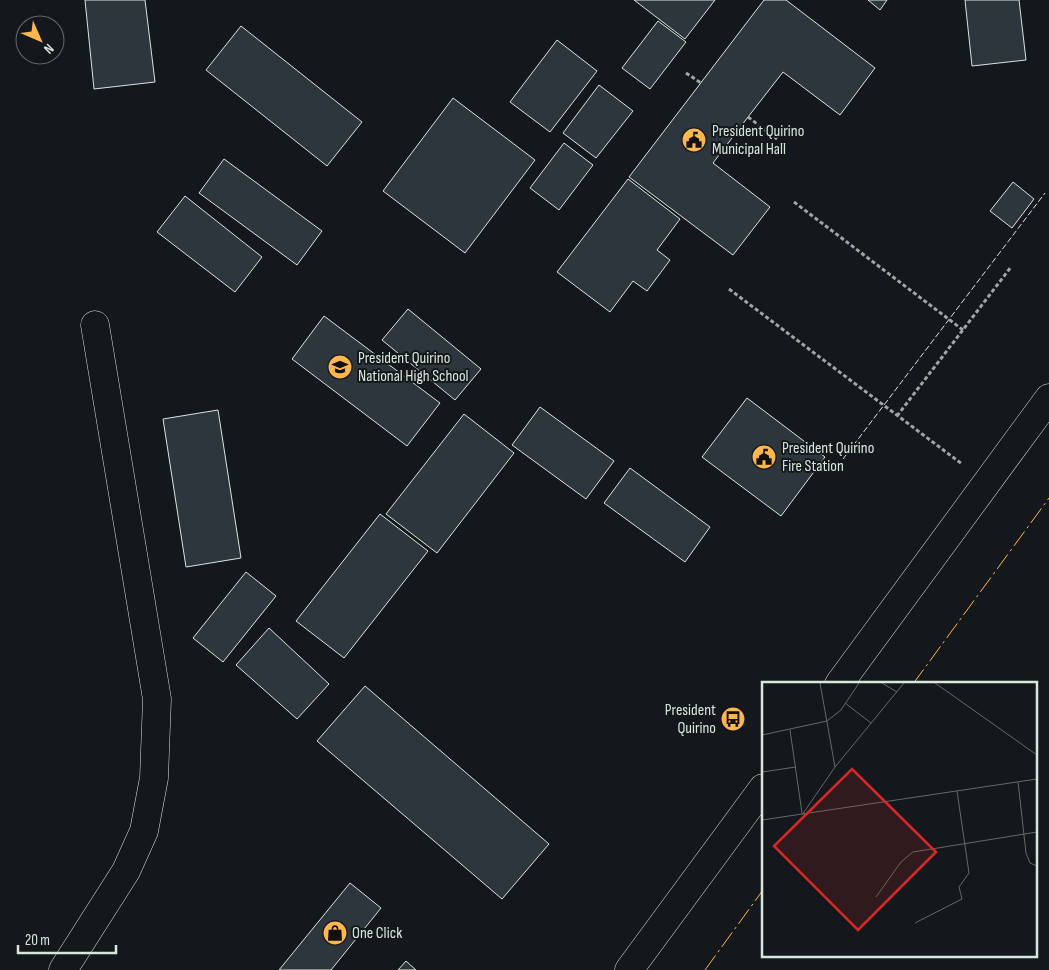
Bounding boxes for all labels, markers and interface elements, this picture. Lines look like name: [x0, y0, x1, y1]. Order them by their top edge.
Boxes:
north arrow: [15, 15, 65, 65]
text: N: [40, 40, 57, 57]
place label: President Quirino Municipal Hall: [712, 122, 804, 159]
public building icon: President Quirino Municipal Hall: [681, 127, 707, 153]
place label: President Quirino National High School: [358, 349, 469, 386]
school or university icon: President Quirino National High School: [327, 354, 353, 380]
place label: President Quirino Fire Station: [782, 439, 874, 476]
public building icon: President Quirino Fire Station: [751, 444, 777, 470]
inset map: [762, 682, 1036, 958]
place label: President Quirino: [665, 701, 716, 738]
bus stop icon: President Quirino: [720, 706, 746, 732]
shop icon: One Click: [322, 920, 348, 946]
scale bar: [18, 922, 115, 954]
place label: One Click: [352, 924, 402, 943]
text: 20 m: [25, 931, 50, 950]

